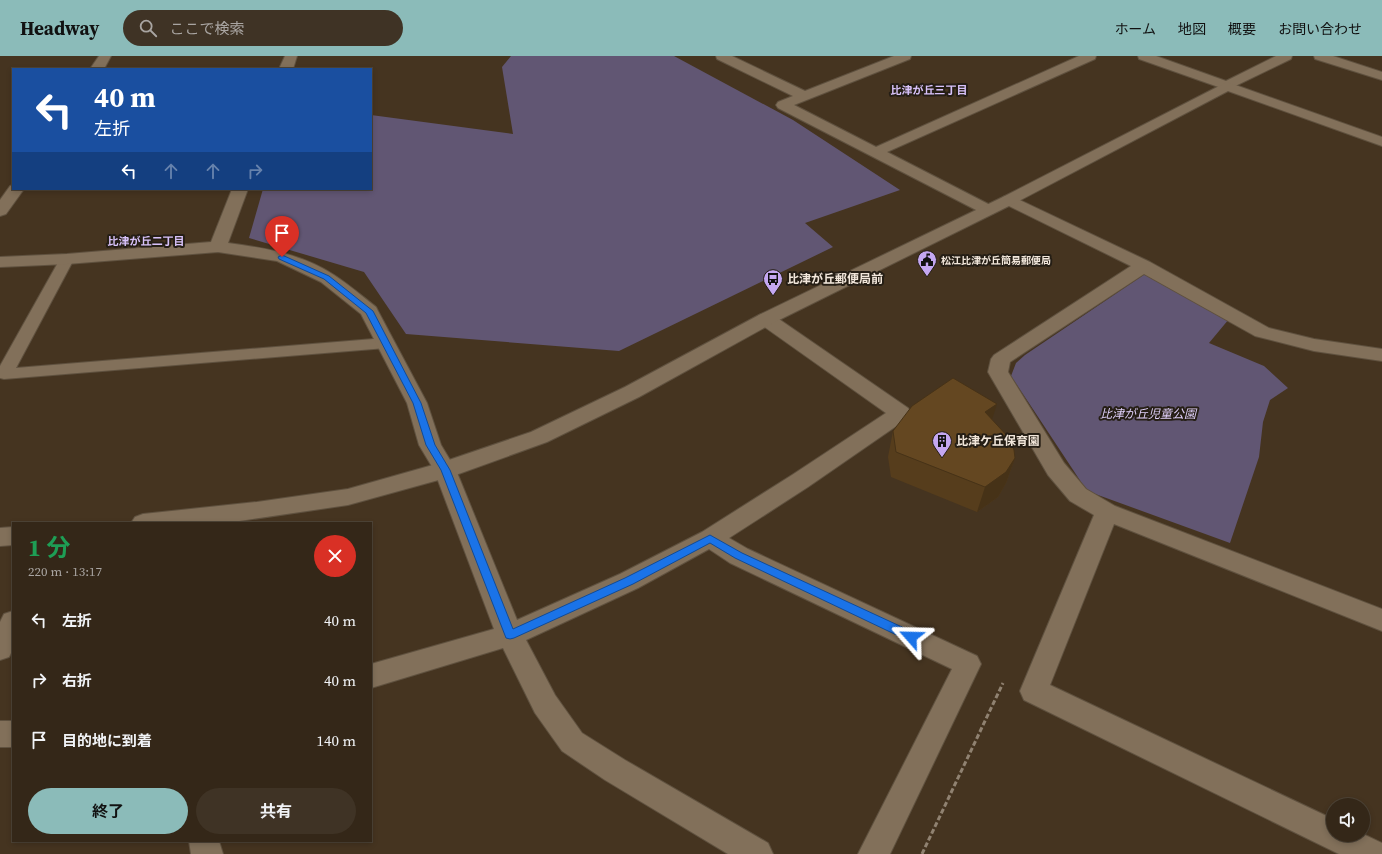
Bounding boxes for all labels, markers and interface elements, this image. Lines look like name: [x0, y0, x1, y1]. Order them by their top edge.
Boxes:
search box: [123, 10, 403, 46]
text: Headway: [20, 15, 99, 41]
icon: search: [137, 17, 159, 39]
text: ここで検索: [169, 18, 244, 39]
text: ホーム: [1114, 19, 1156, 39]
text: 地図: [1178, 19, 1206, 39]
text: 概要: [1228, 19, 1256, 39]
text: お問い合わせ: [1278, 19, 1362, 39]
text: 40 m: [94, 78, 156, 116]
district label: 比津が丘三丁目: [891, 83, 968, 98]
icon: left: [28, 84, 80, 136]
text: 左折: [94, 116, 130, 141]
icon: left: [118, 160, 140, 182]
icon: ahead: [160, 160, 182, 182]
icon: ahead: [202, 160, 224, 182]
icon: right: [244, 160, 266, 182]
pin: [265, 216, 299, 257]
icon: arrive: [271, 222, 293, 244]
district label: 比津が丘二丁目: [108, 234, 185, 249]
public building icon: 松江比津が丘簡易郵便局: [916, 249, 938, 277]
place label: 松江比津が丘簡易郵便局: [941, 254, 1051, 267]
bus stop icon: 比津が丘郵便局前: [762, 268, 784, 296]
place label: 比津が丘郵便局前: [787, 271, 883, 287]
park label: 比津が丘児童公園: [1100, 406, 1198, 422]
building icon: 比津ケ丘保育園: [931, 430, 953, 458]
place label: 比津ケ丘保育園: [956, 433, 1040, 449]
text: 1 分: [28, 531, 70, 564]
button: close: [314, 535, 356, 577]
text: 220 m · 13:17: [28, 563, 102, 580]
icon: left: [28, 609, 50, 631]
text: 左折: [62, 610, 92, 631]
text: 40 m: [324, 610, 356, 631]
position arrow: [890, 616, 932, 658]
icon: right: [28, 669, 50, 691]
text: 右折: [62, 670, 92, 691]
text: 40 m: [324, 670, 356, 691]
icon: arrive: [28, 729, 50, 751]
text: 目的地に到着: [62, 730, 152, 751]
text: 140 m: [316, 730, 356, 751]
button: 終了: [28, 788, 188, 834]
button: 共有: [196, 788, 356, 834]
map controls: [1326, 798, 1370, 842]
button: sound: [1326, 798, 1370, 842]

